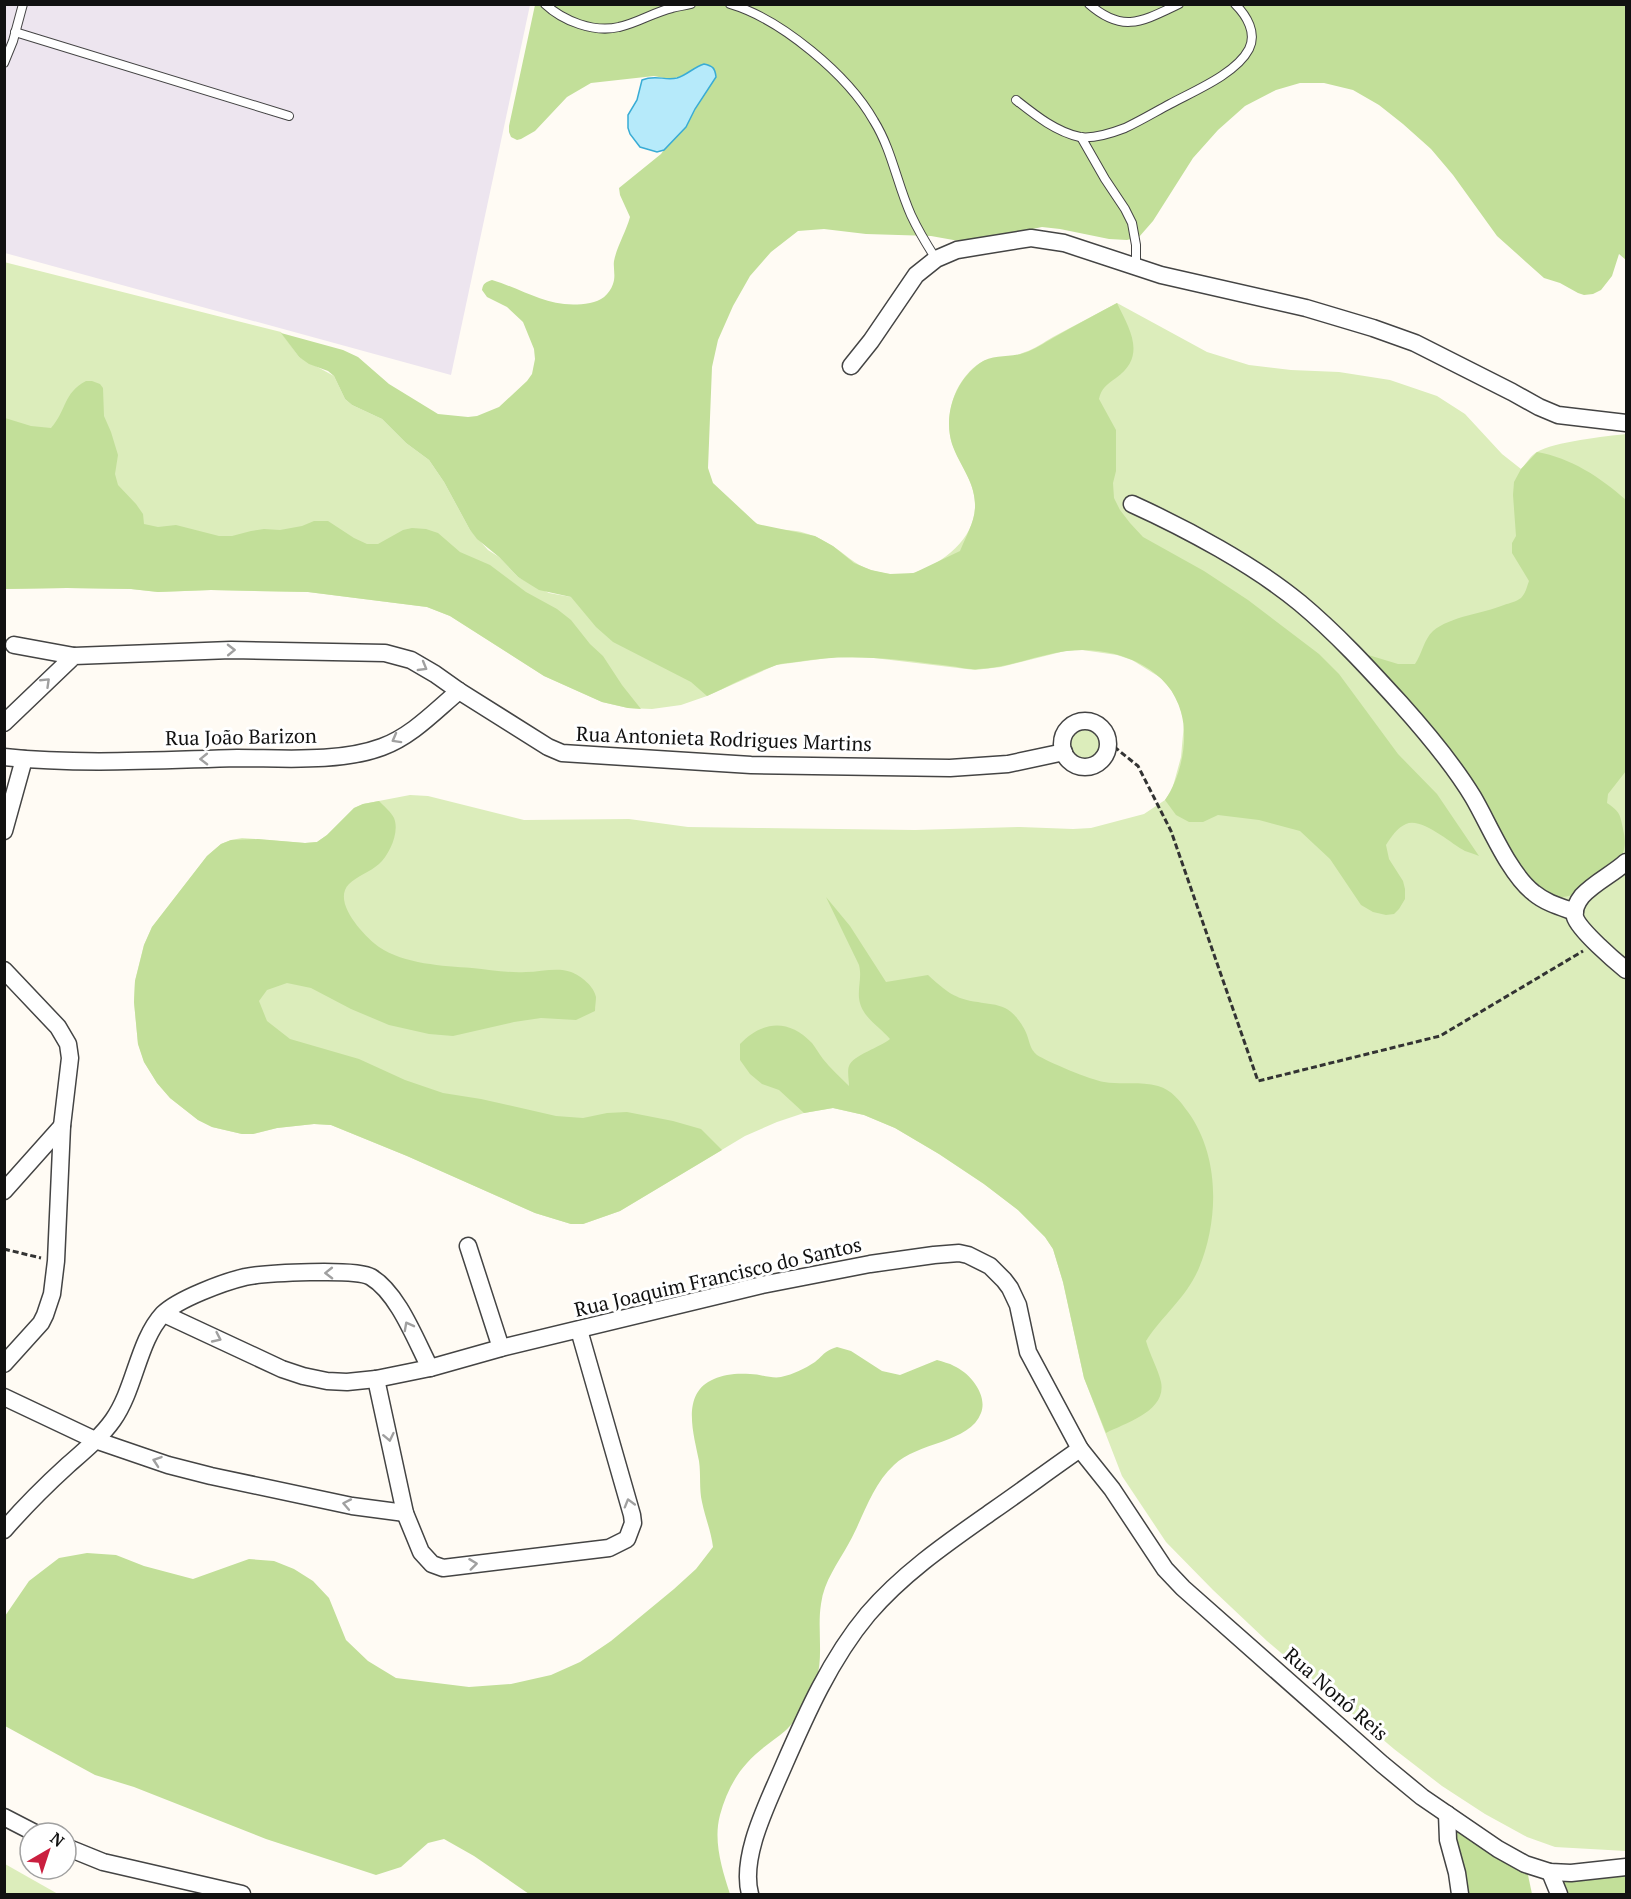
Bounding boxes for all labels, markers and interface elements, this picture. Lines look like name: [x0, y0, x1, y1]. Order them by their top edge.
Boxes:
one-way arrow: [226, 644, 235, 656]
one-way arrow: [417, 660, 427, 671]
one-way arrow: [39, 679, 50, 690]
street label: Rua Antonieta Rodrigues Martins: [576, 720, 872, 757]
street label: Rua João Barizon: [165, 722, 317, 751]
one-way arrow: [392, 732, 402, 744]
one-way arrow: [200, 753, 209, 765]
street label: Rua Joaquim Francisco do Santos: [572, 1230, 864, 1323]
one-way arrow: [324, 1267, 333, 1279]
one-way arrow: [404, 1322, 415, 1333]
one-way arrow: [210, 1331, 221, 1343]
one-way arrow: [381, 1431, 394, 1441]
one-way arrow: [152, 1456, 163, 1469]
one-way arrow: [624, 1498, 636, 1509]
one-way arrow: [343, 1499, 353, 1512]
one-way arrow: [468, 1558, 477, 1571]
street label: Rua Nonô Reis: [1278, 1641, 1394, 1746]
north arrow: [18, 1821, 78, 1881]
text: N: [46, 1827, 69, 1852]

